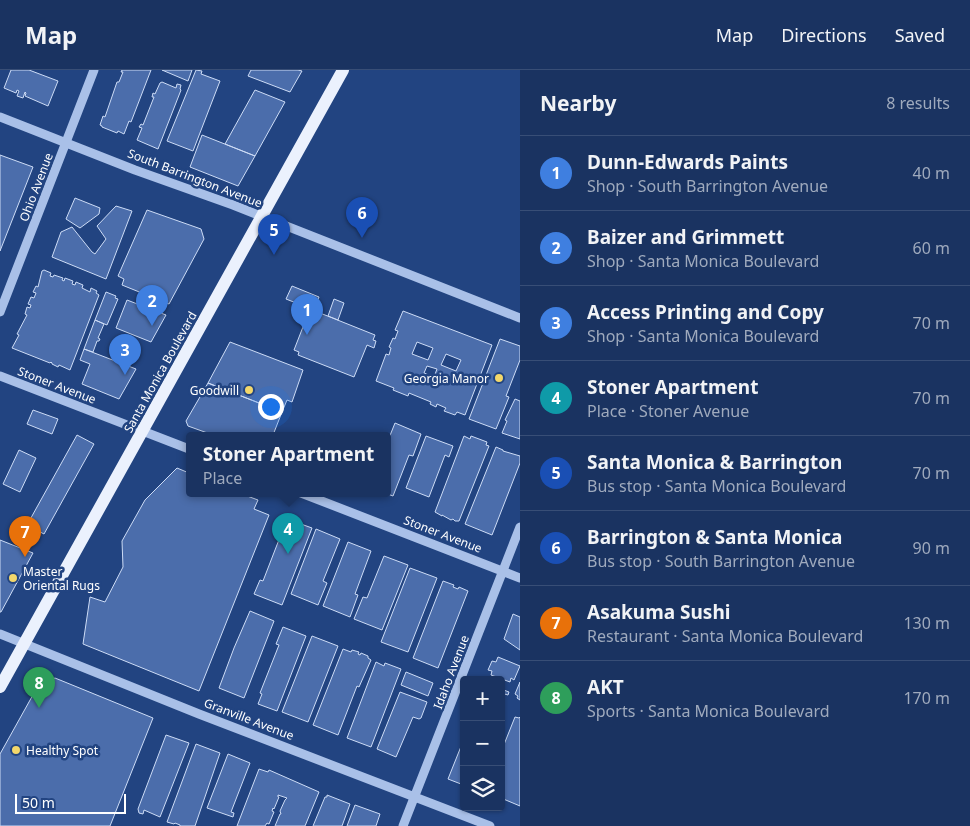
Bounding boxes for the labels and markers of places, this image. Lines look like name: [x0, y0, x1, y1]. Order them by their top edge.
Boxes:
pin: 6: [346, 197, 378, 238]
pin: 5: [258, 214, 290, 255]
pin: 2: [136, 285, 168, 326]
pin: 1: [291, 294, 323, 335]
pin: 3: [109, 334, 141, 375]
place label: Georgia Manor: [404, 370, 489, 387]
marker: Georgia Manor: [493, 372, 505, 384]
place label: Goodwill: [190, 382, 239, 399]
marker: Goodwill: [243, 384, 255, 396]
pin: 4: [272, 513, 304, 554]
pin: 7: [9, 516, 41, 557]
place label: Master Oriental Rugs: [23, 563, 100, 594]
marker: Master Oriental Rugs: [7, 572, 19, 584]
pin: 8: [23, 667, 55, 708]
place label: Healthy Spot: [26, 742, 99, 759]
marker: Healthy Spot: [10, 744, 22, 756]

